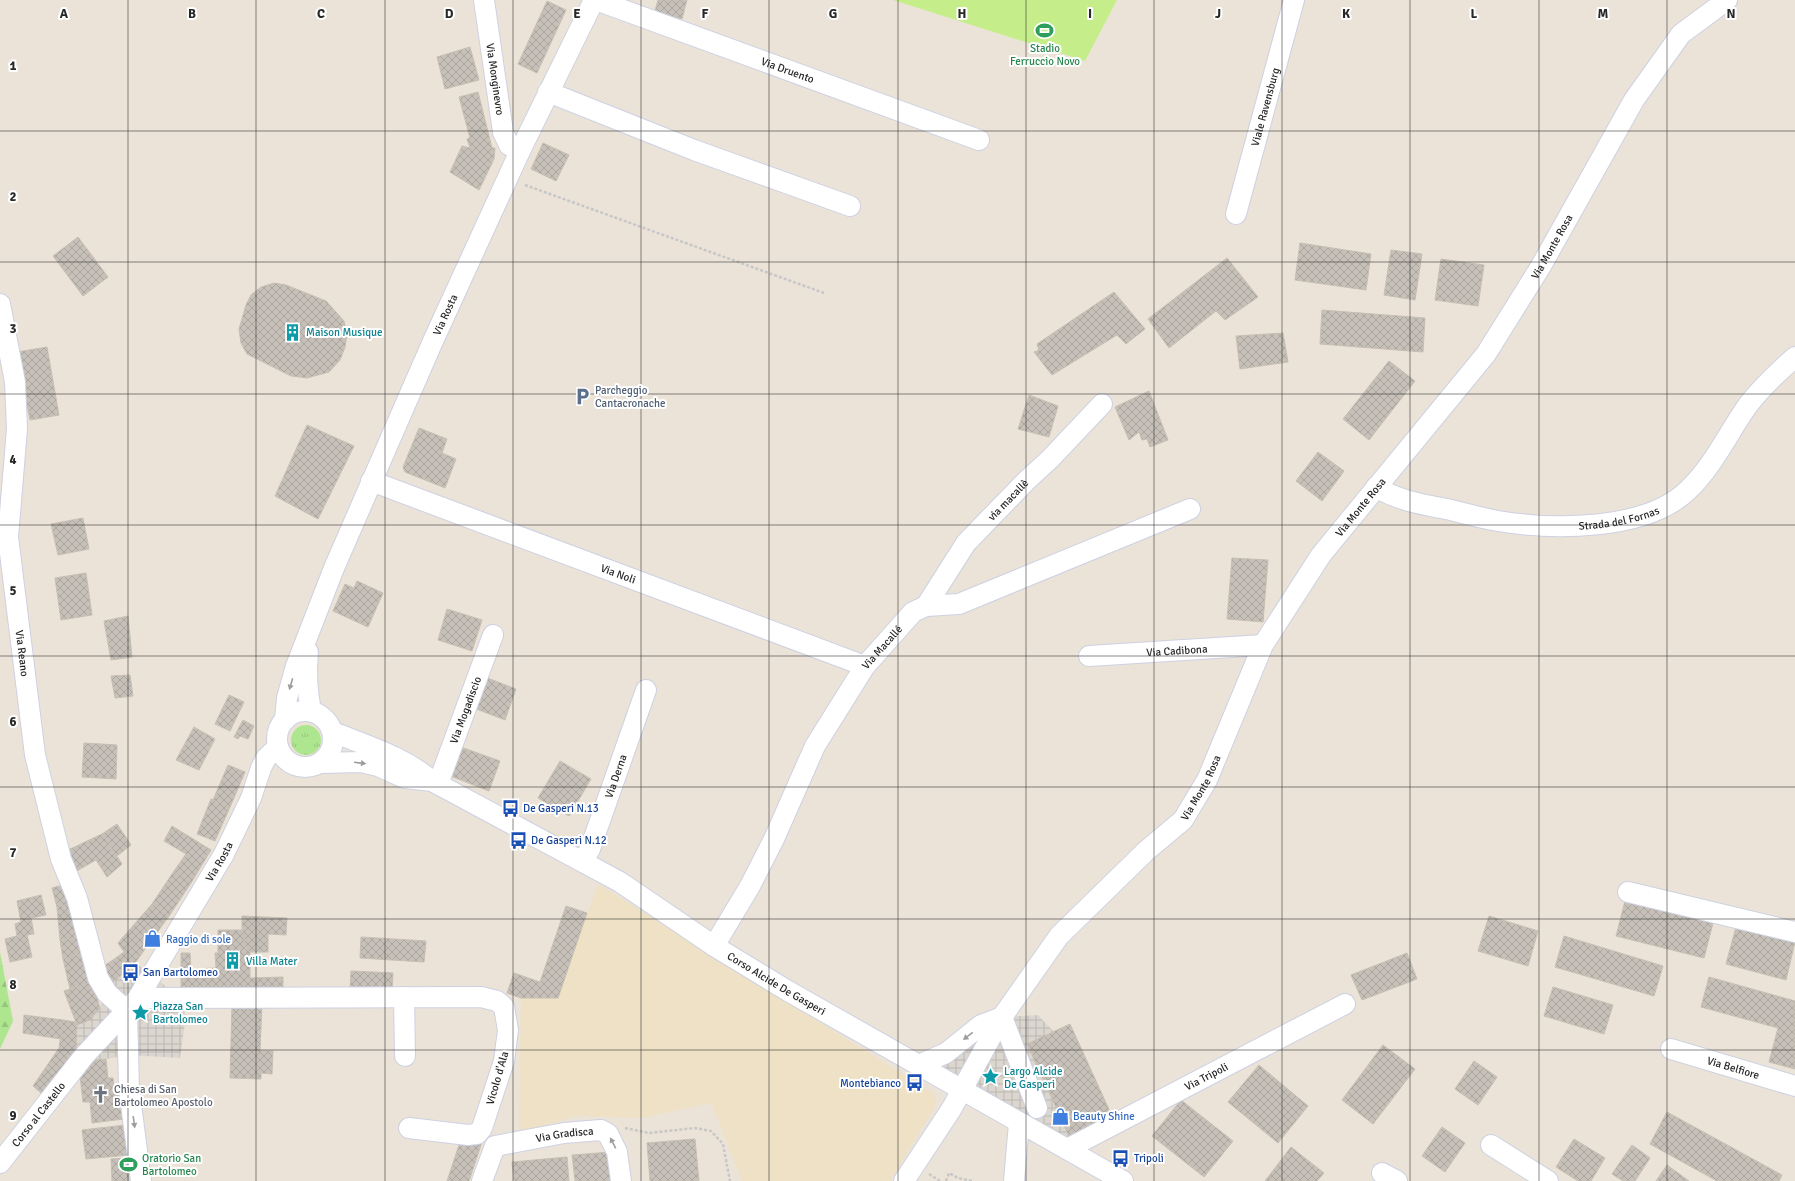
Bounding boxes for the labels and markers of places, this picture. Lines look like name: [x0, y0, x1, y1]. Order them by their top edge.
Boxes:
sports icon: Stadio Ferruccio Novo: [1035, 20, 1055, 40]
place label: Stadio Ferruccio Novo: [1010, 42, 1080, 68]
building icon: Maison Musique: [283, 322, 303, 342]
place label: Maison Musique: [306, 326, 382, 339]
place label: Parcheggio Cantacronache: [595, 384, 666, 410]
parking icon: Parcheggio Cantacronache: [572, 386, 592, 406]
bus stop icon: De Gasperi N.13: [500, 798, 520, 818]
place label: De Gasperi N.13: [523, 802, 599, 815]
bus stop icon: De Gasperi N.12: [508, 830, 528, 850]
place label: De Gasperi N.12: [531, 834, 607, 847]
shop icon: Raggio di sole: [143, 929, 163, 949]
place label: Raggio di sole: [166, 933, 231, 946]
building icon: Villa Mater: [223, 951, 243, 971]
place label: Villa Mater: [246, 955, 297, 968]
bus stop icon: San Bartolomeo: [120, 962, 140, 982]
place label: San Bartolomeo: [143, 966, 218, 979]
place label: Piazza San Bartolomeo: [153, 1000, 208, 1026]
place icon: Piazza San Bartolomeo: [130, 1002, 150, 1022]
place label: Largo Alcide De Gasperi: [1004, 1065, 1062, 1091]
place icon: Largo Alcide De Gasperi: [981, 1067, 1001, 1087]
bus stop icon: Montebianco: [904, 1073, 924, 1093]
place label: Montebianco: [840, 1077, 901, 1090]
place label: Chiesa di San Bartolomeo Apostolo: [114, 1083, 213, 1109]
church icon: Chiesa di San Bartolomeo Apostolo: [91, 1085, 111, 1105]
shop icon: Beauty Shine: [1050, 1106, 1070, 1126]
place label: Beauty Shine: [1073, 1110, 1135, 1123]
bus stop icon: Tripoli: [1111, 1148, 1131, 1168]
place label: Oratorio San Bartolomeo: [142, 1152, 201, 1178]
place label: Tripoli: [1134, 1152, 1164, 1165]
sports icon: Oratorio San Bartolomeo: [119, 1154, 139, 1174]

